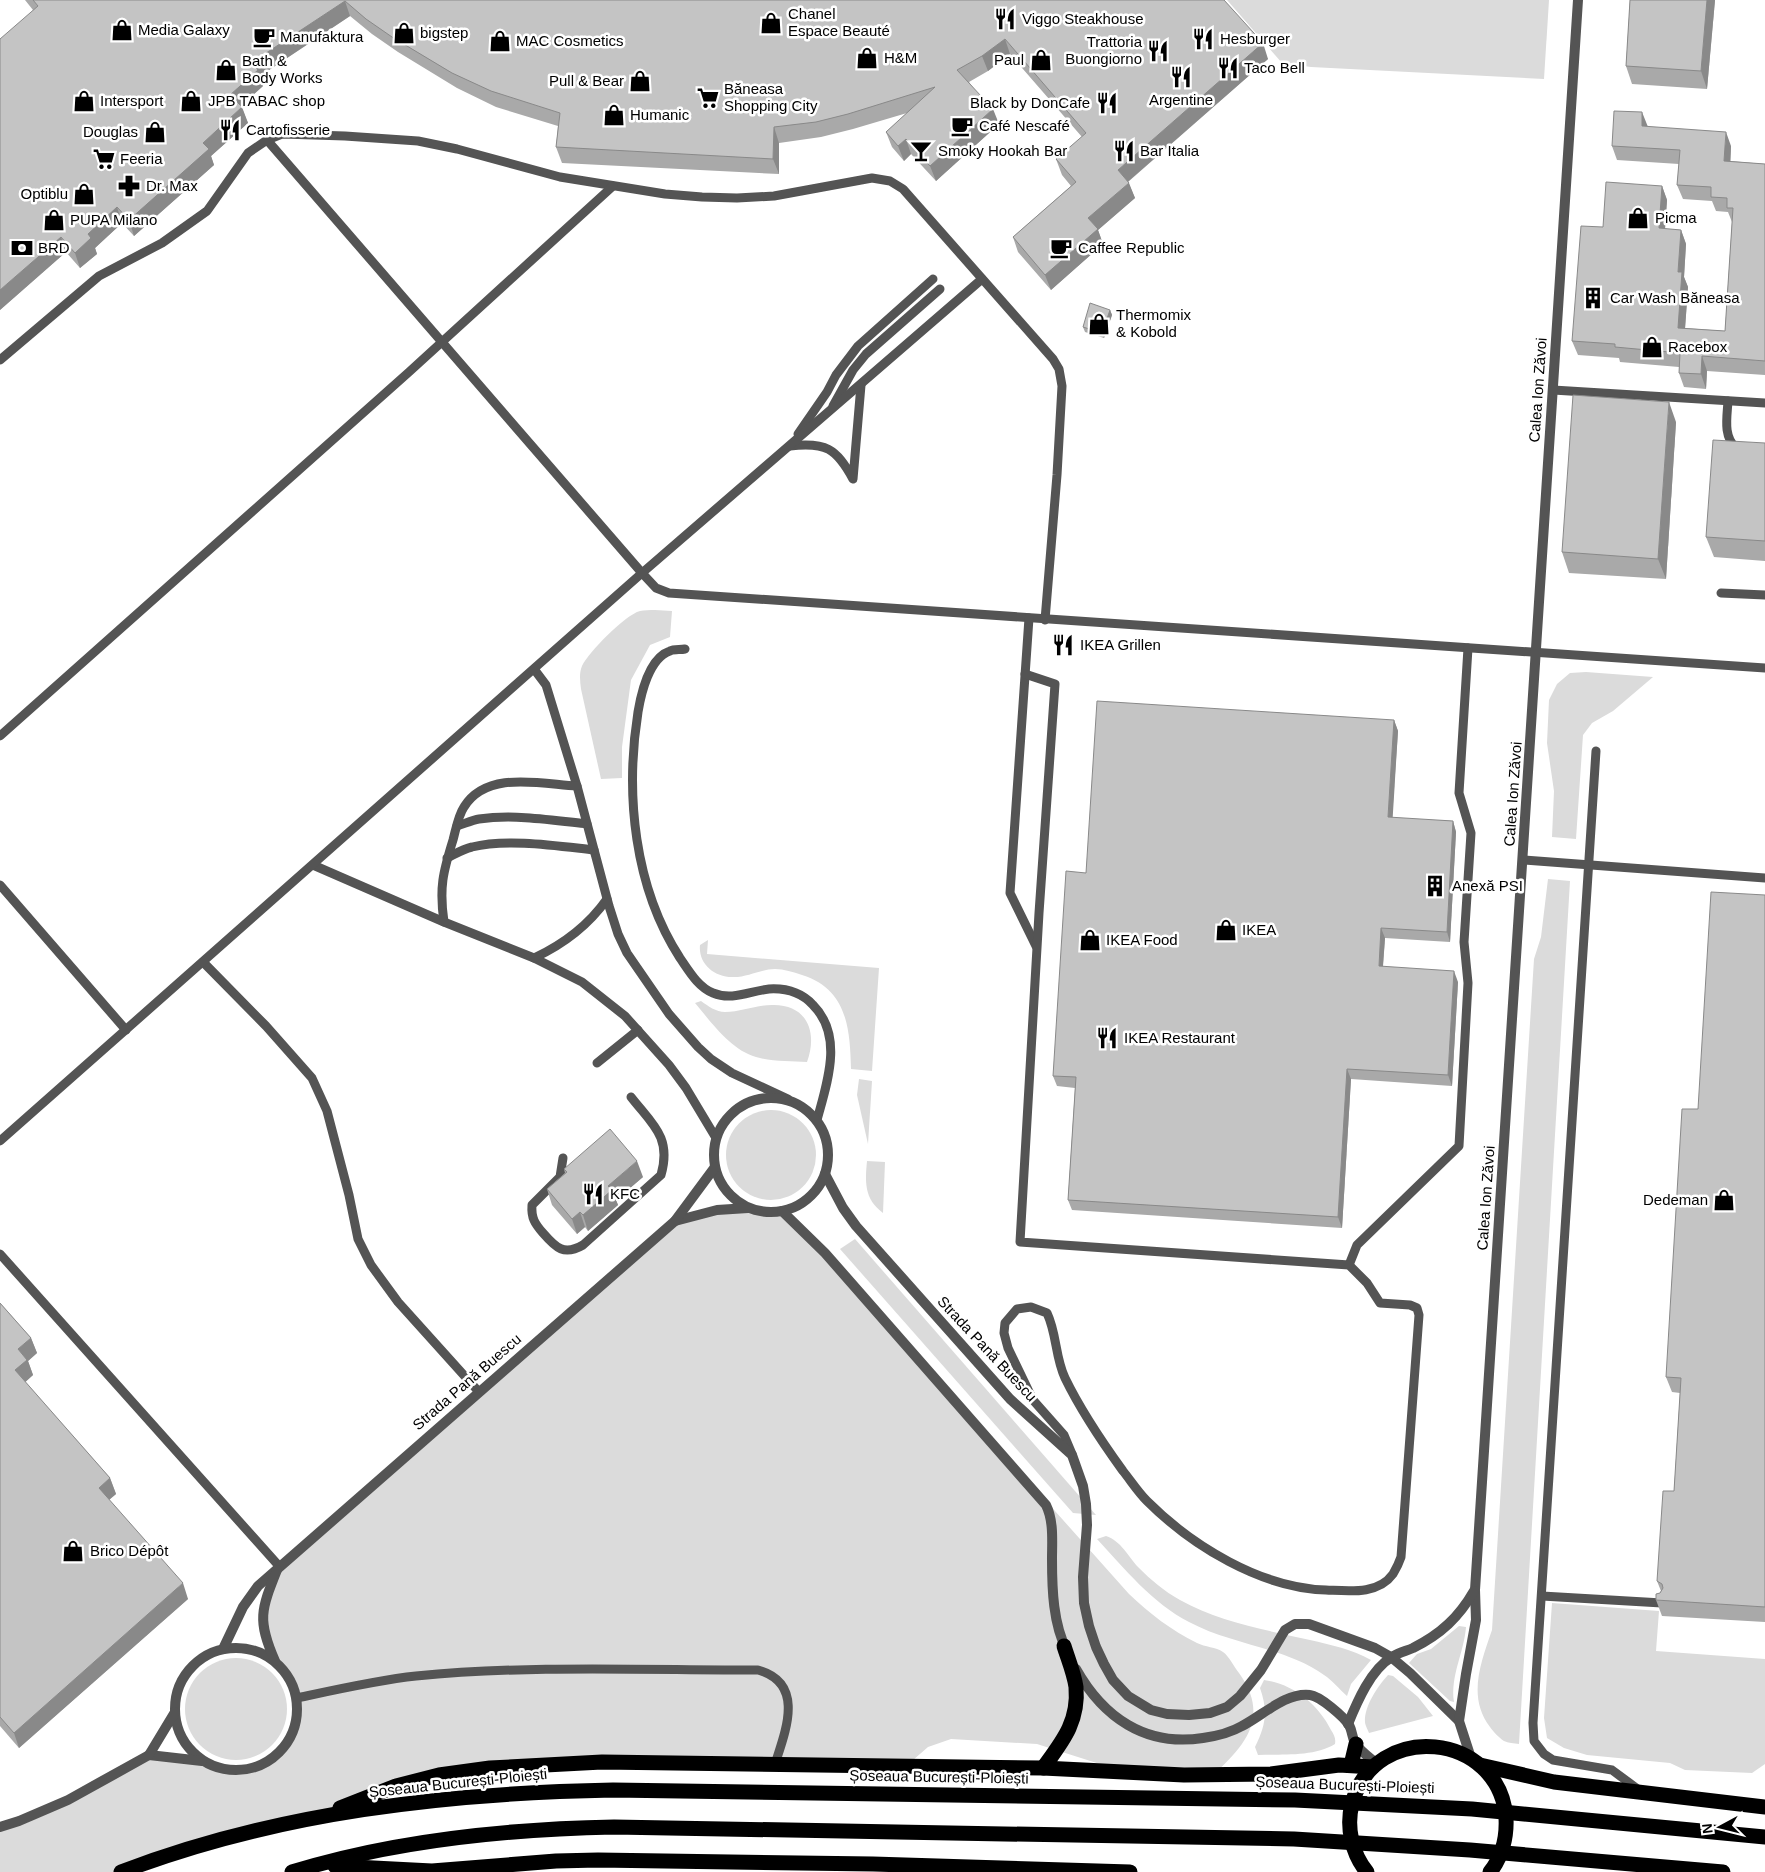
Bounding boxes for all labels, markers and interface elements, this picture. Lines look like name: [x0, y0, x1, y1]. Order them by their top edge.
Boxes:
place label: Chanel Espace Beauté: [788, 5, 890, 39]
restaurant icon: Viggo Steakhouse: [992, 6, 1018, 32]
shop icon: Chanel Espace Beauté: [758, 10, 784, 36]
place label: Viggo Steakhouse: [1022, 10, 1144, 27]
shop icon: Media Galaxy: [109, 17, 135, 43]
shop icon: bigstep: [391, 20, 417, 46]
place label: Media Galaxy: [138, 21, 230, 38]
cafe icon: Manufaktura: [251, 24, 277, 50]
place label: bigstep: [420, 24, 468, 41]
restaurant icon: Hesburger: [1190, 26, 1216, 52]
place label: Manufaktura: [280, 28, 364, 45]
shop icon: MAC Cosmetics: [487, 28, 513, 54]
place label: Hesburger: [1220, 30, 1290, 47]
place label: MAC Cosmetics: [516, 32, 624, 49]
place label: Trattoria Buongiorno: [1065, 33, 1143, 67]
restaurant icon: Trattoria Buongiorno: [1145, 38, 1171, 64]
shop icon: H&M: [854, 45, 880, 71]
shop icon: Paul: [1028, 47, 1054, 73]
place label: H&M: [884, 49, 917, 66]
place label: Paul: [994, 51, 1024, 68]
place label: Bath & Body Works: [242, 52, 323, 86]
restaurant icon: Taco Bell: [1215, 55, 1241, 81]
shop icon: Bath & Body Works: [213, 57, 239, 83]
place label: Taco Bell: [1244, 59, 1305, 76]
restaurant icon: Argentine: [1168, 64, 1194, 90]
shop icon: Pull & Bear: [627, 68, 653, 94]
place label: Pull & Bear: [549, 72, 624, 89]
place label: Băneasa Shopping City: [724, 80, 818, 114]
supermarket icon: Băneasa Shopping City: [695, 85, 721, 111]
shop icon: Intersport: [71, 88, 97, 114]
shop icon: JPB TABAC shop: [178, 88, 204, 114]
restaurant icon: Black by DonCafe: [1094, 90, 1120, 116]
place label: Argentine: [1149, 91, 1213, 108]
place label: Intersport: [100, 92, 164, 109]
place label: JPB TABAC shop: [208, 92, 325, 109]
place label: Black by DonCafe: [970, 94, 1090, 111]
shop icon: Humanic: [601, 102, 627, 128]
place label: Humanic: [630, 106, 690, 123]
cafe icon: Café Nescafé: [949, 113, 975, 139]
restaurant icon: Cartofisserie: [217, 117, 243, 143]
place label: Café Nescafé: [979, 117, 1070, 134]
shop icon: Douglas: [142, 119, 168, 145]
place label: Cartofisserie: [246, 121, 330, 138]
place label: Douglas: [83, 123, 138, 140]
bar icon: Smoky Hookah Bar: [908, 138, 934, 164]
restaurant icon: Bar Italia: [1111, 138, 1137, 164]
place label: Smoky Hookah Bar: [938, 142, 1067, 159]
place label: Bar Italia: [1140, 142, 1200, 159]
supermarket icon: Feeria: [91, 146, 117, 172]
place label: Feeria: [120, 150, 163, 167]
pharmacy icon: Dr. Max: [116, 173, 142, 199]
place label: Dr. Max: [146, 177, 198, 194]
shop icon: Optiblu: [71, 181, 97, 207]
place label: Optiblu: [20, 185, 68, 202]
shop icon: Picma: [1625, 205, 1651, 231]
shop icon: PUPA Milano: [41, 207, 67, 233]
place label: Picma: [1655, 209, 1697, 226]
place label: PUPA Milano: [70, 211, 157, 228]
bank icon: BRD: [9, 235, 35, 261]
cafe icon: Caffee Republic: [1048, 235, 1074, 261]
place label: BRD: [38, 239, 70, 256]
place label: Caffee Republic: [1078, 239, 1185, 256]
building icon: Car Wash Băneasa: [1580, 285, 1606, 311]
place label: Car Wash Băneasa: [1610, 289, 1740, 306]
place label: Thermomix & Kobold: [1116, 306, 1192, 340]
shop icon: Thermomix & Kobold: [1086, 311, 1112, 337]
shop icon: Racebox: [1639, 334, 1665, 360]
street label: Calea Ion Zăvoi: [1525, 337, 1550, 443]
place label: Racebox: [1668, 338, 1728, 355]
restaurant icon: IKEA Grillen: [1050, 632, 1076, 658]
place label: IKEA Grillen: [1080, 636, 1161, 653]
street label: Calea Ion Zăvoi: [1500, 741, 1525, 847]
building icon: Anexă PSI: [1422, 873, 1448, 899]
place label: Anexă PSI: [1452, 877, 1523, 894]
shop icon: IKEA: [1213, 917, 1239, 943]
place label: IKEA: [1242, 921, 1276, 938]
shop icon: IKEA Food: [1077, 927, 1103, 953]
place label: IKEA Food: [1106, 931, 1178, 948]
restaurant icon: IKEA Restaurant: [1094, 1025, 1120, 1051]
place label: IKEA Restaurant: [1124, 1029, 1236, 1046]
street label: Calea Ion Zăvoi: [1473, 1145, 1498, 1251]
restaurant icon: KFC: [580, 1181, 606, 1207]
place label: KFC: [610, 1185, 640, 1202]
shop icon: Dedeman: [1711, 1187, 1737, 1213]
place label: Dedeman: [1643, 1191, 1708, 1208]
street label: Strada Pană Buescu: [934, 1293, 1041, 1405]
street label: Strada Pană Buescu: [409, 1330, 524, 1433]
shop icon: Brico Dépôt: [60, 1538, 86, 1564]
place label: Brico Dépôt: [90, 1542, 169, 1559]
street label: Șoseaua București-Ploiești: [368, 1765, 548, 1800]
street label: Șoseaua București-Ploiești: [849, 1766, 1029, 1787]
street label: Șoseaua București-Ploiești: [1255, 1773, 1435, 1796]
north arrow: [1695, 1802, 1745, 1852]
text: N: [1699, 1823, 1716, 1835]

